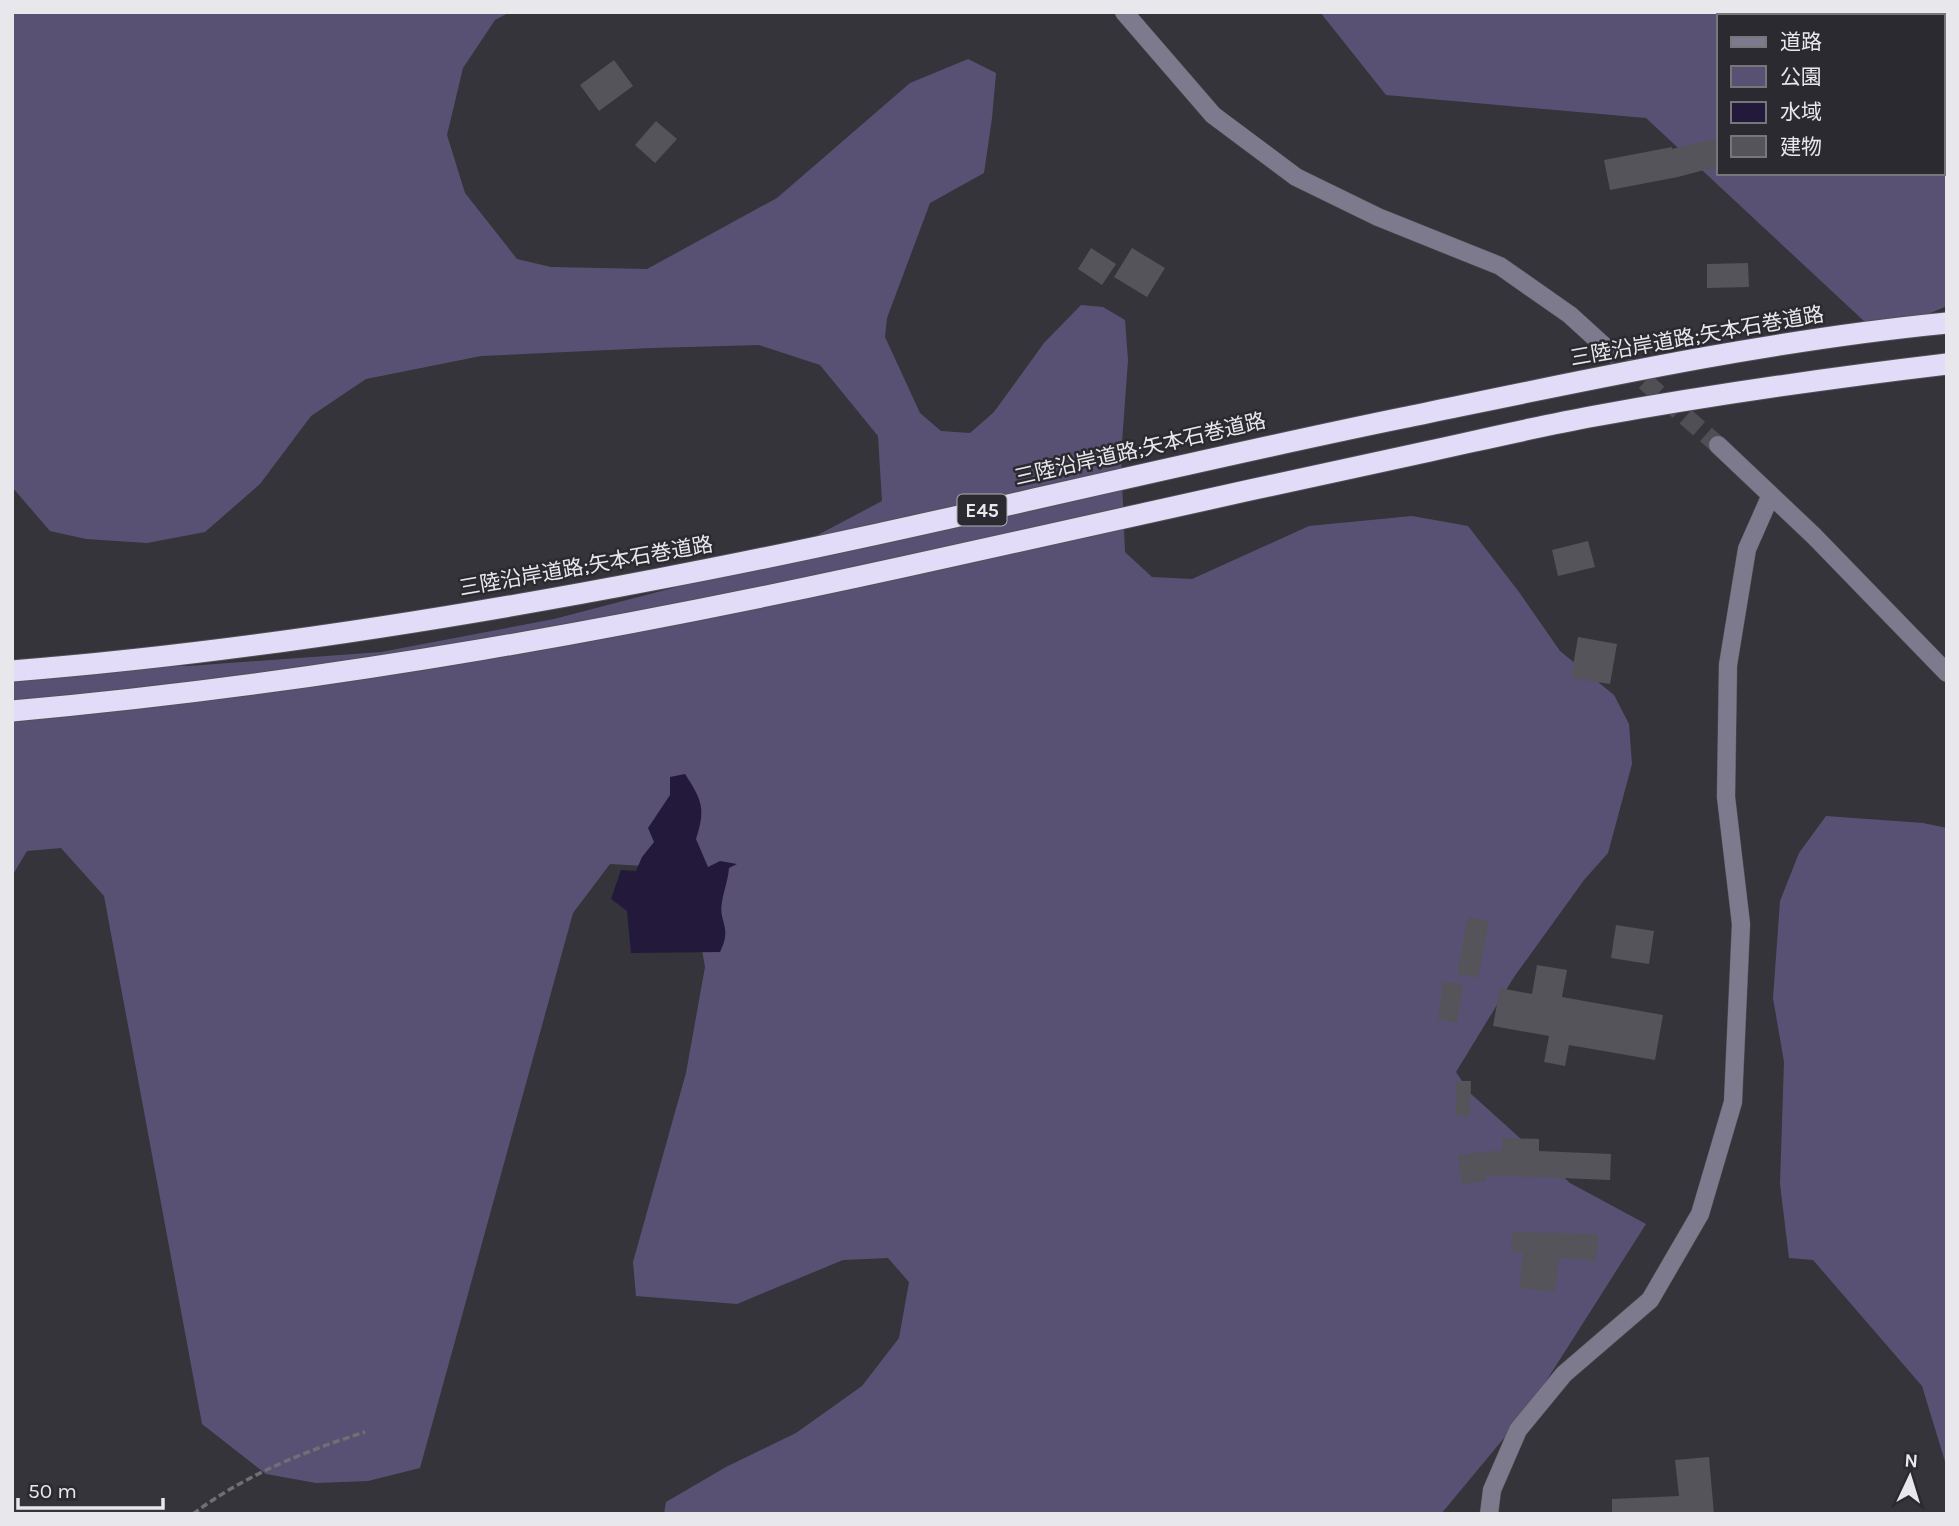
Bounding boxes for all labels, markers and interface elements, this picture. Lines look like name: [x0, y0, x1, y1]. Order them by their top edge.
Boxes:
legend: [1717, 14, 1945, 175]
text: 道路: [1780, 30, 1822, 54]
text: 公園: [1780, 65, 1822, 89]
text: 水域: [1780, 100, 1822, 124]
text: 建物: [1780, 135, 1822, 159]
street label: 三陸沿岸道路;矢本石巻道路: [1568, 302, 1826, 370]
street label: 三陸沿岸道路;矢本石巻道路: [1012, 408, 1268, 490]
road number: E45: [958, 495, 1006, 526]
street label: 三陸沿岸道路;矢本石巻道路: [457, 532, 715, 600]
north arrow: [1875, 1442, 1945, 1512]
text: N: [1904, 1450, 1919, 1472]
scale bar: [18, 1466, 163, 1510]
text: 50 m: [28, 1479, 77, 1503]

